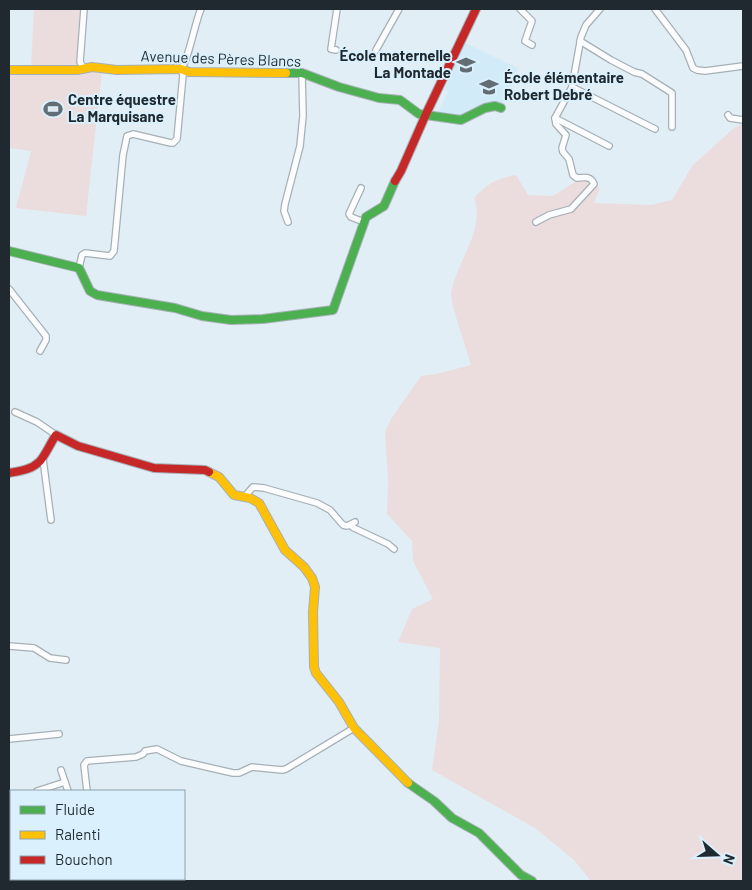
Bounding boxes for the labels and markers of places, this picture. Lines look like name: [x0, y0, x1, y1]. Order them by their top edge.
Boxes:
place label: École maternelle La Montade: [339, 46, 451, 81]
school or university icon: École maternelle La Montade: [455, 54, 477, 76]
place label: École élémentaire Robert Debré: [504, 68, 624, 103]
school or university icon: École élémentaire Robert Debré: [478, 76, 500, 98]
place label: Centre équestre La Marquisane: [68, 90, 176, 125]
sports icon: Centre équestre La Marquisane: [42, 98, 64, 120]

